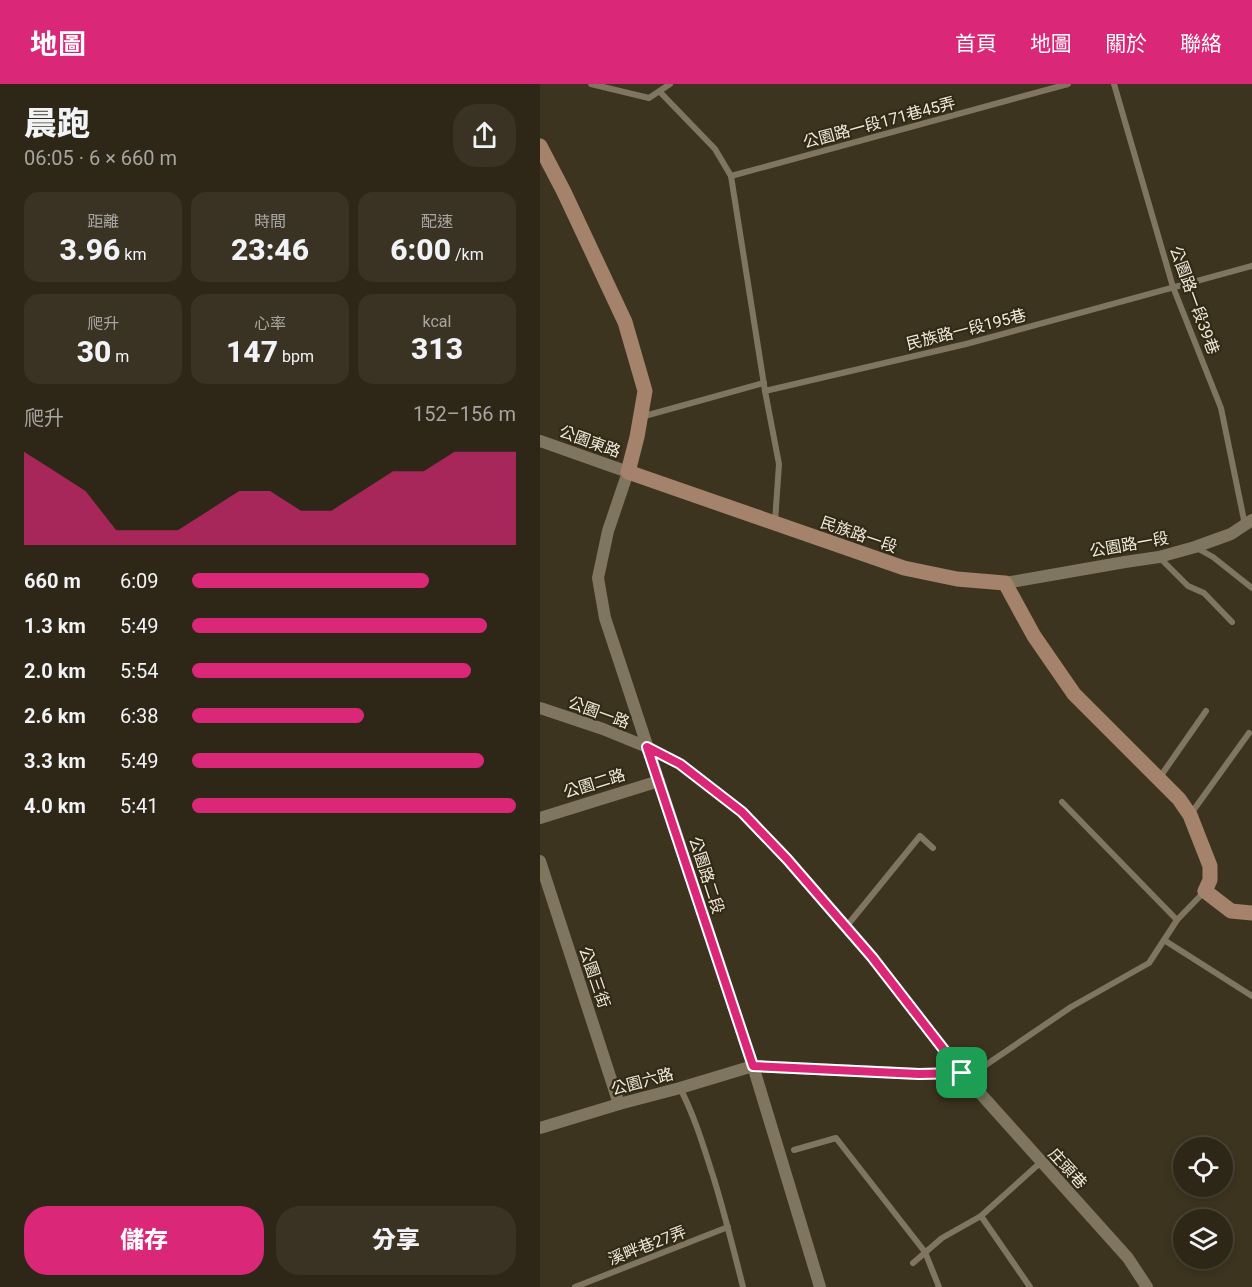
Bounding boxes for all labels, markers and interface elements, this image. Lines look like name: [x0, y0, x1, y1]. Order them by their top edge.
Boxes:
text: 地圖: [30, 28, 86, 61]
text: 首頁: [955, 32, 997, 56]
text: 地圖: [1030, 32, 1072, 56]
text: 關於: [1105, 32, 1147, 56]
text: 聯絡: [1180, 32, 1222, 56]
street label: 公園路一段171巷45弄: [801, 93, 957, 152]
text: 晨跑: [24, 104, 90, 143]
button: share: [453, 104, 516, 167]
text: 06:05 · 6 × 660 m: [24, 146, 177, 170]
text: 距離: [87, 212, 119, 231]
text: 時間: [254, 212, 286, 231]
text: 配速: [421, 212, 453, 231]
text: 3.96: [60, 232, 120, 267]
text: 23:46: [231, 232, 309, 267]
text: 6:00: [390, 232, 451, 267]
street label: 公園路一段39巷: [1166, 243, 1223, 357]
text: km: [120, 245, 146, 264]
text: /km: [451, 245, 484, 264]
street label: 民族路一段195巷: [904, 305, 1028, 354]
text: kcal: [423, 312, 451, 331]
text: 爬升: [87, 314, 119, 333]
text: 心率: [254, 314, 286, 333]
text: 313: [411, 331, 463, 366]
text: 30: [77, 334, 111, 369]
text: 147: [226, 334, 278, 369]
text: m: [111, 347, 129, 366]
text: bpm: [278, 347, 314, 366]
text: 152–156 m: [413, 402, 516, 426]
text: 爬升: [24, 406, 64, 430]
street label: 公園東路: [557, 422, 623, 461]
street label: 民族路一段: [818, 512, 900, 556]
street label: 公園路一段: [1088, 528, 1170, 561]
text: 660 m: [24, 569, 81, 593]
text: 6:09: [120, 569, 159, 593]
text: 1.3 km: [24, 614, 86, 638]
text: 5:49: [120, 614, 159, 638]
text: 2.0 km: [24, 659, 86, 683]
text: 5:54: [120, 659, 159, 683]
street label: 公園一路: [566, 693, 632, 732]
text: 2.6 km: [24, 704, 86, 728]
text: 6:38: [120, 704, 159, 728]
text: 3.3 km: [24, 749, 86, 773]
text: 5:49: [120, 749, 159, 773]
street label: 公園二路: [561, 765, 628, 802]
text: 4.0 km: [24, 794, 86, 818]
text: 5:41: [120, 794, 159, 818]
street label: 公園路二段: [685, 834, 728, 916]
street label: 公園三街: [575, 944, 614, 1011]
pin: [936, 1047, 987, 1098]
icon: arrive: [945, 1056, 978, 1089]
street label: 公園六路: [609, 1064, 676, 1099]
map controls: [1173, 1137, 1233, 1269]
button: locate: [1173, 1137, 1233, 1197]
street label: 庄頭巷: [1045, 1144, 1091, 1193]
button: 儲存: [24, 1206, 264, 1275]
button: 分享: [276, 1206, 516, 1275]
button: layers: [1173, 1209, 1233, 1269]
street label: 溪畔巷27弄: [605, 1222, 689, 1269]

